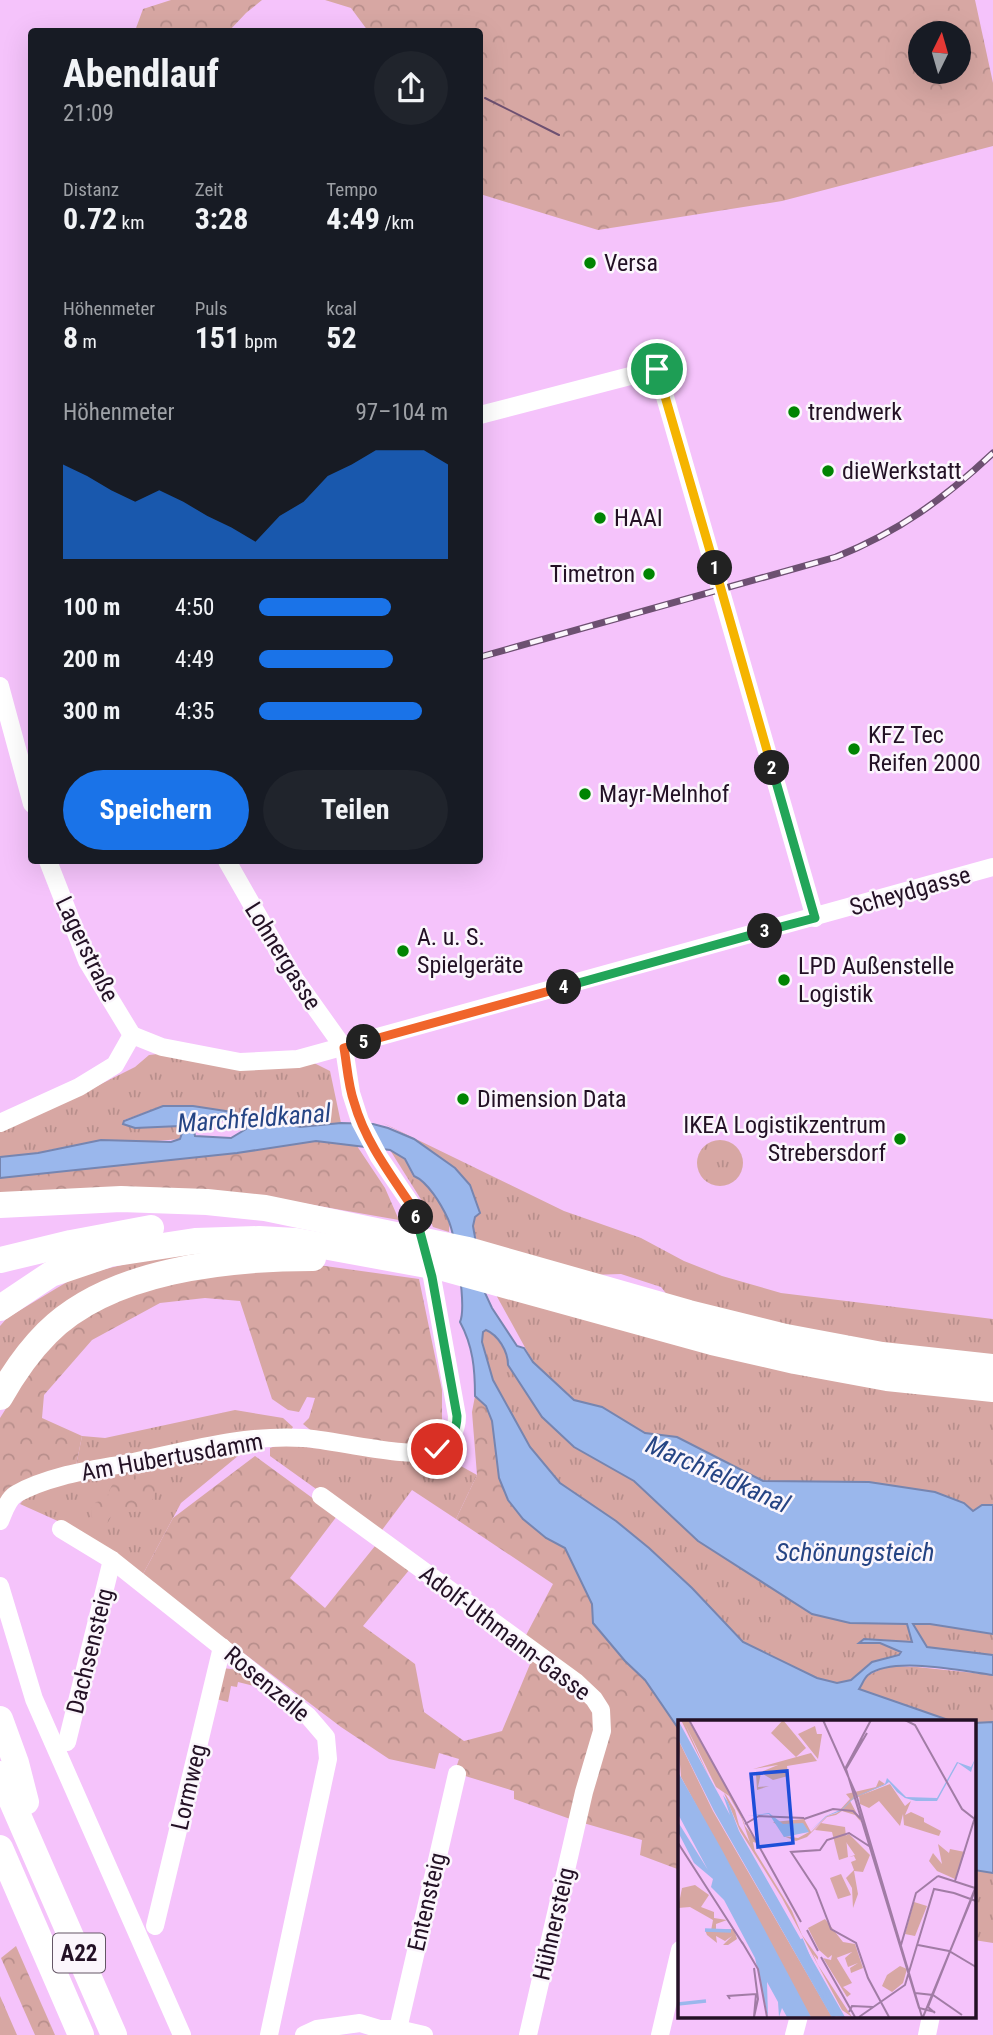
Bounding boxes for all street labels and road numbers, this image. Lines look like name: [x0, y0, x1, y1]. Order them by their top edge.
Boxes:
street label: Scheydgasse: [846, 860, 974, 922]
street label: Lagerstraße: [50, 892, 124, 1006]
street label: Lohnergasse: [239, 897, 327, 1015]
street label: Am Hubertusdamm: [79, 1427, 265, 1487]
street label: Adolf-Uthmann-Gasse: [414, 1560, 596, 1706]
street label: Dachsensteig: [61, 1585, 119, 1717]
street label: Rosenzeile: [219, 1640, 315, 1728]
street label: Lormweg: [166, 1741, 212, 1833]
street label: Entensteig: [402, 1850, 452, 1954]
street label: Hühnersteig: [527, 1865, 581, 1983]
road number: A22: [53, 1934, 105, 1972]

